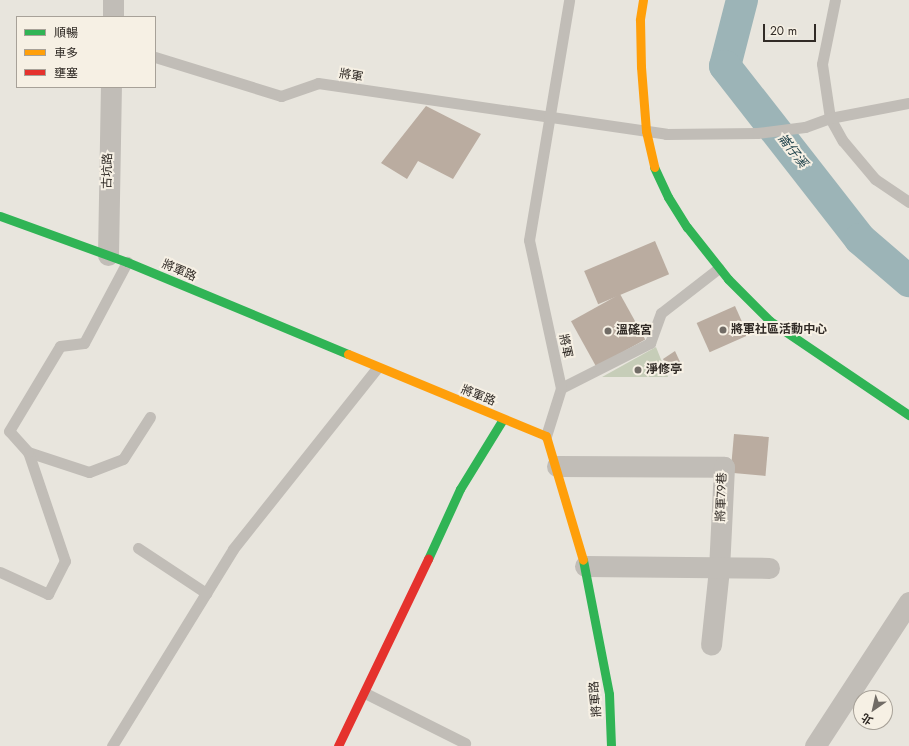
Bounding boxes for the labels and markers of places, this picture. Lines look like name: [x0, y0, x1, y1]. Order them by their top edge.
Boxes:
place label: 將軍社區活動中心: [731, 323, 827, 337]
place label: 溫磘宮: [616, 324, 652, 338]
marker: 將軍社區活動中心: [718, 325, 728, 335]
marker: 溫磘宮: [603, 326, 613, 336]
place label: 淨修亭: [646, 363, 682, 377]
marker: 淨修亭: [633, 365, 643, 375]

